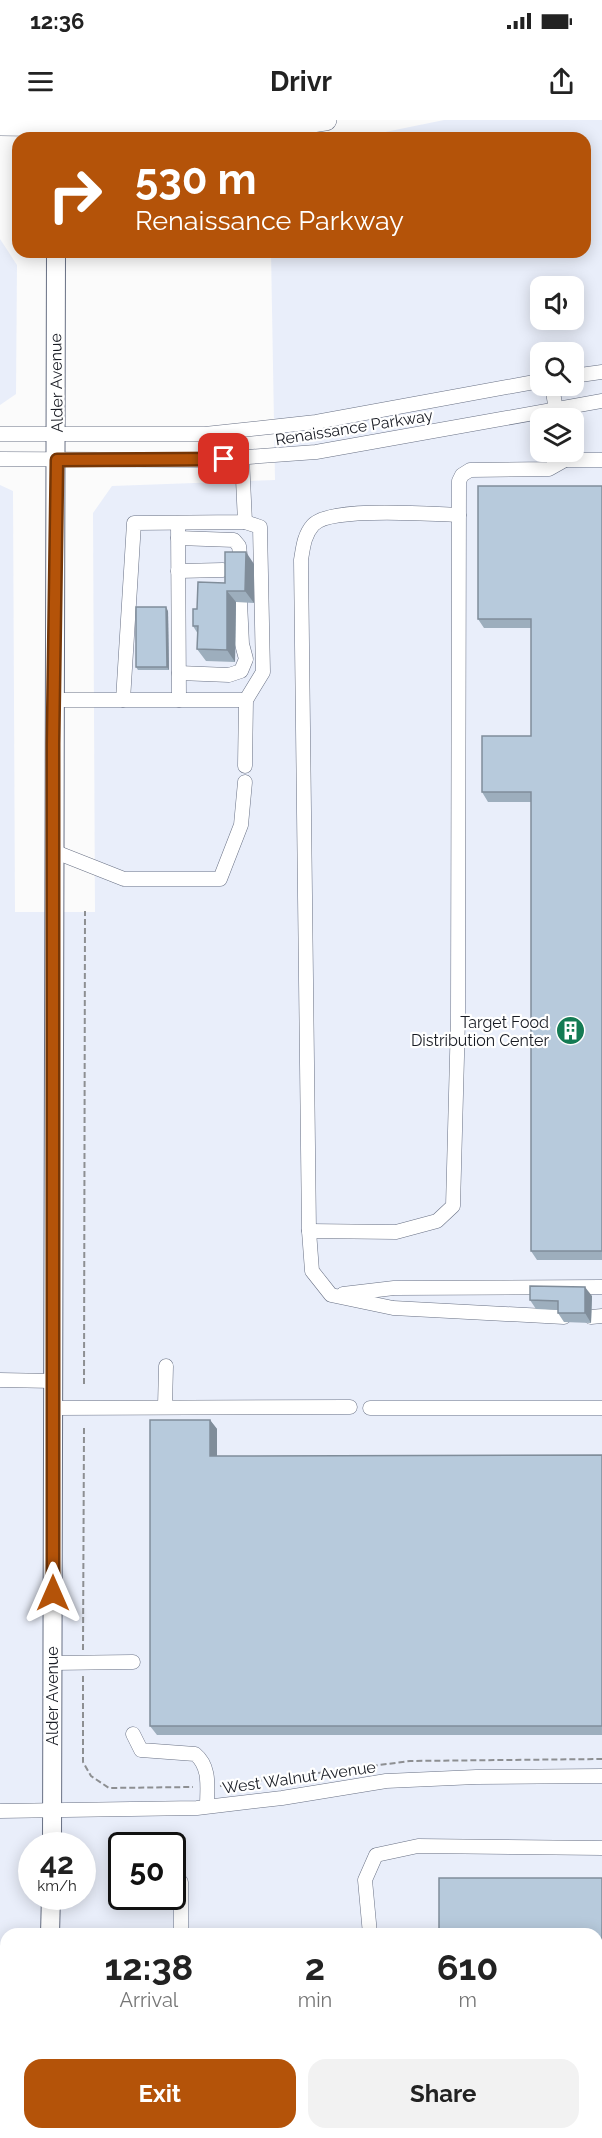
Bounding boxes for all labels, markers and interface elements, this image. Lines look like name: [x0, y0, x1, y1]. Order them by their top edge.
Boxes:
text: 12:36: [30, 8, 84, 34]
icon: menu: [24, 65, 57, 98]
icon: share: [545, 65, 578, 98]
text: Drivr: [270, 66, 332, 97]
text: 530 m: [135, 155, 257, 204]
icon: right: [36, 156, 114, 234]
text: Renaissance Parkway: [135, 205, 404, 236]
map controls: [530, 276, 584, 462]
button: sound: [530, 276, 584, 330]
street label: Alder Avenue: [46, 333, 67, 433]
button: search: [530, 342, 584, 396]
street label: Renaissance Parkway: [274, 406, 435, 449]
button: layers: [530, 408, 584, 462]
pin: [198, 433, 249, 484]
icon: arrive: [207, 442, 240, 475]
place label: Target Food Distribution Center: [411, 1013, 549, 1050]
building icon: Target Food Distribution Center: [554, 1015, 586, 1047]
position arrow: [21, 1561, 85, 1625]
street label: Alder Avenue: [43, 1646, 62, 1746]
street label: West Walnut Avenue: [221, 1757, 377, 1798]
speed limit sign: 50: [108, 1832, 186, 1910]
text: 42: [40, 1846, 74, 1881]
text: km/h: [37, 1877, 77, 1895]
text: 12:38: [105, 1946, 193, 1988]
text: 2: [305, 1946, 325, 1988]
text: 610: [437, 1946, 498, 1988]
text: Arrival: [120, 1988, 178, 2012]
text: min: [298, 1988, 332, 2012]
text: m: [458, 1988, 477, 2012]
button: Exit: [24, 2059, 296, 2128]
button: Share: [308, 2059, 579, 2128]

